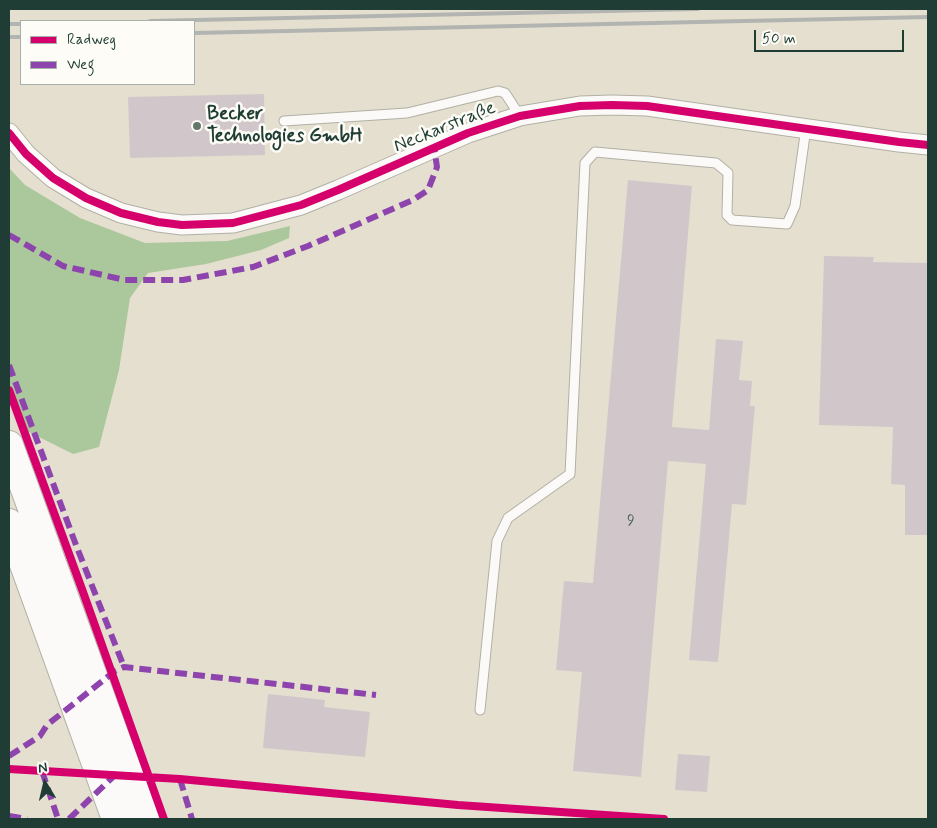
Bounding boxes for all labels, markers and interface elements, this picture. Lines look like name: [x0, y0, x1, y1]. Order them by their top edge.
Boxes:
legend: [20, 20, 195, 85]
scale bar: [757, 20, 907, 52]
text: 50 m: [762, 29, 796, 49]
text: Radweg: [67, 30, 116, 50]
text: Weg: [67, 55, 94, 75]
street label: Neckarstraße: [391, 97, 499, 159]
place label: Becker Technologies GmbH: [207, 104, 362, 148]
marker: Becker Technologies GmbH: [191, 120, 203, 132]
house number: 9: [627, 512, 635, 532]
north arrow: [20, 758, 70, 808]
text: N: [37, 759, 49, 778]

